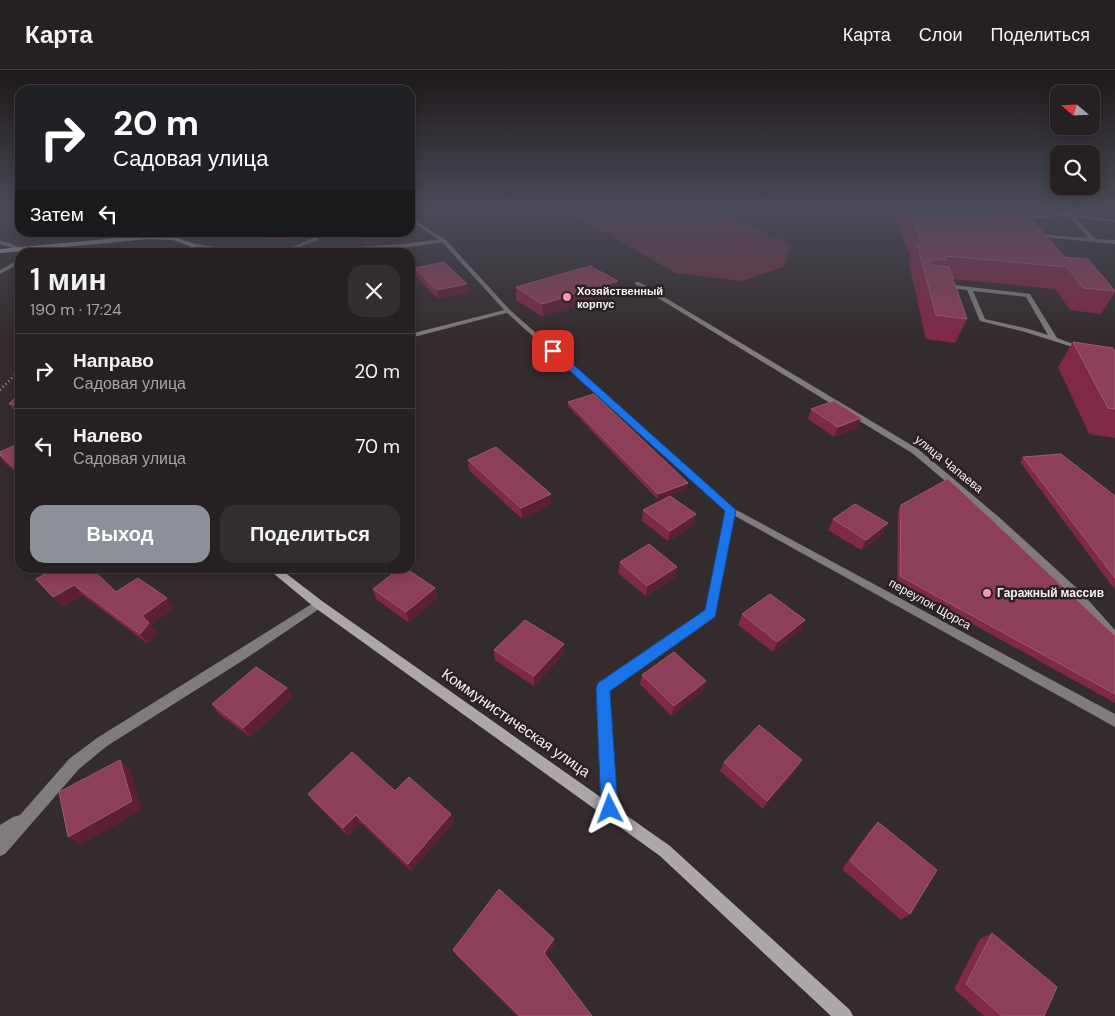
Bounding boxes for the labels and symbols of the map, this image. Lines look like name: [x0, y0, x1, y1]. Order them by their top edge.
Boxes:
north arrow: [1050, 85, 1100, 135]
place label: Хозяйственный корпус: [577, 284, 663, 311]
marker: Хозяйственный корпус: [561, 291, 573, 303]
pin: [532, 330, 574, 372]
street label: улица Чапаева: [911, 431, 987, 497]
street label: переулок Щорса: [886, 575, 974, 633]
place label: Гаражный массив: [997, 585, 1104, 601]
marker: Гаражный массив: [981, 587, 993, 599]
street label: Коммунистическая улица: [438, 664, 595, 782]
position arrow: [583, 782, 635, 834]

